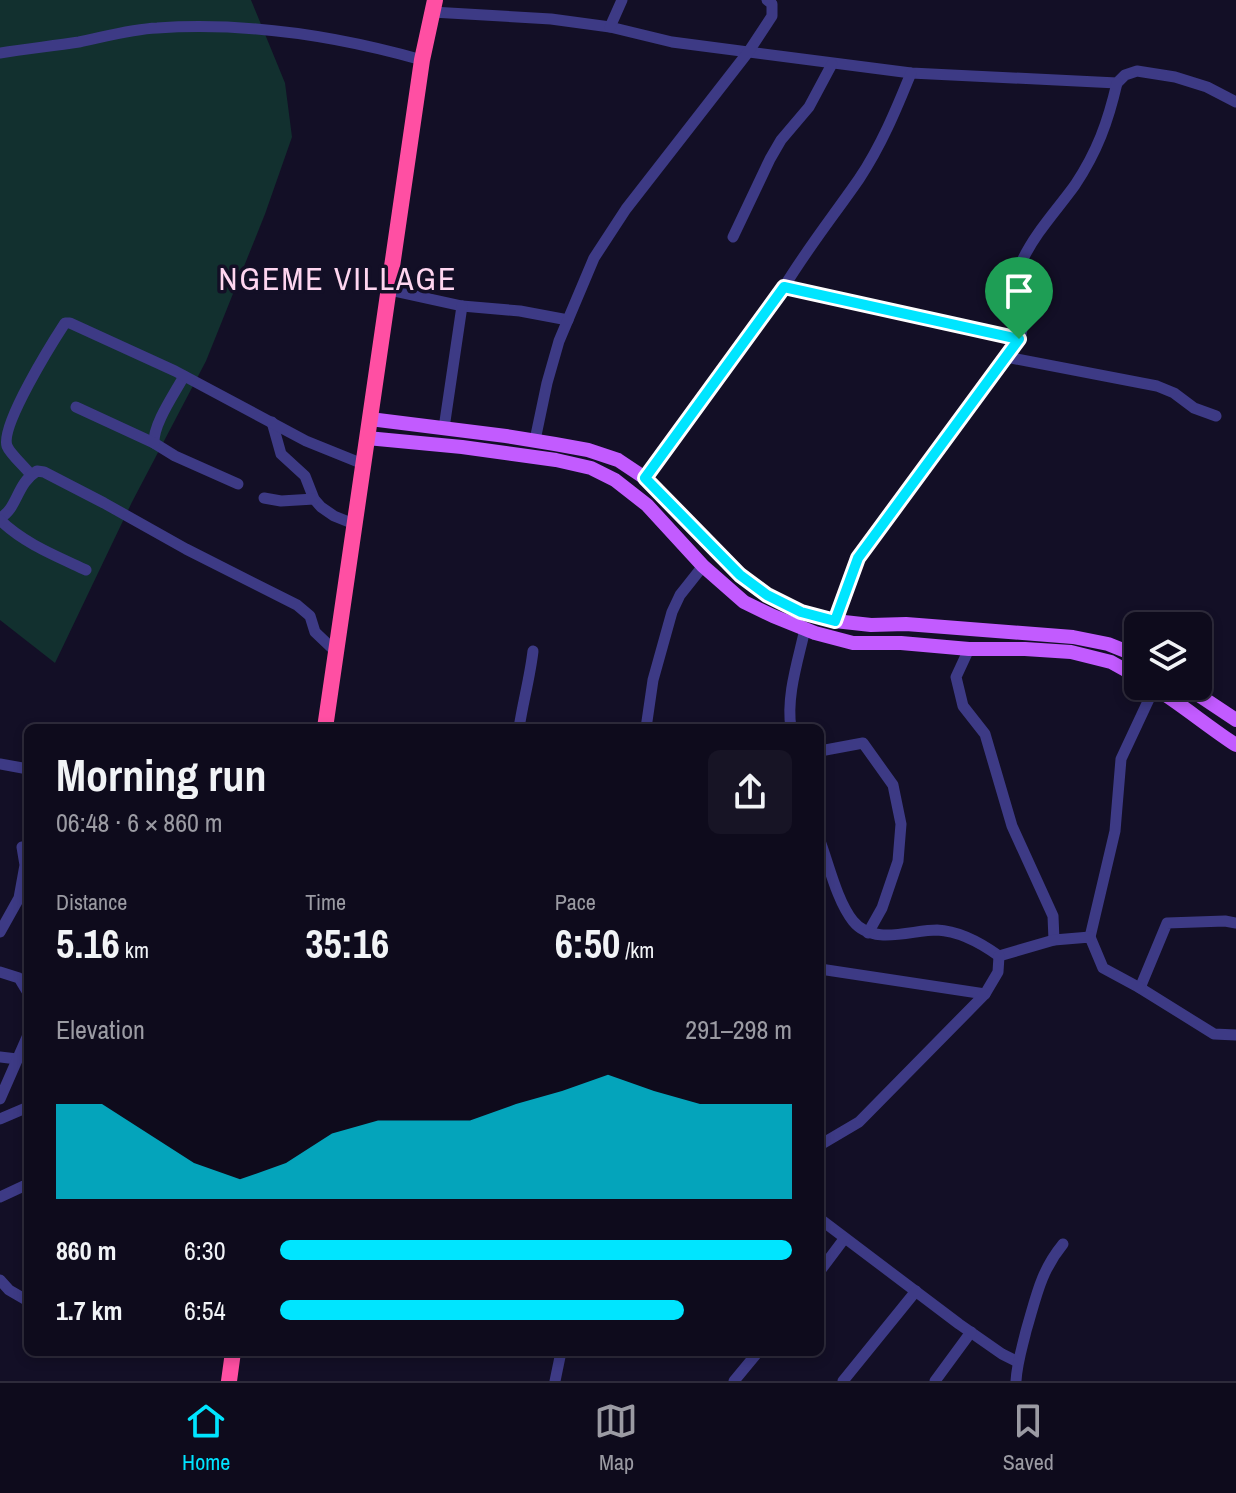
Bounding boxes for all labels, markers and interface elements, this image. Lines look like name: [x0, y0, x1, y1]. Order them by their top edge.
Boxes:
district label: NGEME VILLAGE: [219, 257, 457, 300]
pin: [985, 257, 1053, 339]
icon: arrive: [997, 269, 1041, 313]
map controls: [1124, 612, 1212, 700]
button: layers: [1124, 612, 1212, 700]
text: Morning run: [56, 745, 266, 805]
button: share: [708, 750, 792, 834]
text: 06:48 · 6 × 860 m: [56, 805, 223, 840]
text: Distance: [56, 887, 127, 917]
text: Time: [305, 887, 346, 917]
text: Pace: [555, 887, 596, 917]
text: 5.16: [56, 917, 120, 970]
text: 35:16: [305, 917, 389, 970]
text: 6:50: [555, 917, 620, 970]
text: km: [120, 935, 149, 965]
text: /km: [620, 935, 654, 965]
text: Elevation: [56, 1012, 145, 1047]
text: 291–298 m: [685, 1012, 792, 1047]
text: 860 m: [56, 1233, 116, 1268]
text: 6:30: [184, 1233, 226, 1268]
text: 1.7 km: [56, 1293, 122, 1328]
text: 6:54: [184, 1293, 226, 1328]
tab: Home: [182, 1399, 230, 1477]
tab: Map: [594, 1399, 638, 1477]
tab: Saved: [1003, 1399, 1054, 1477]

